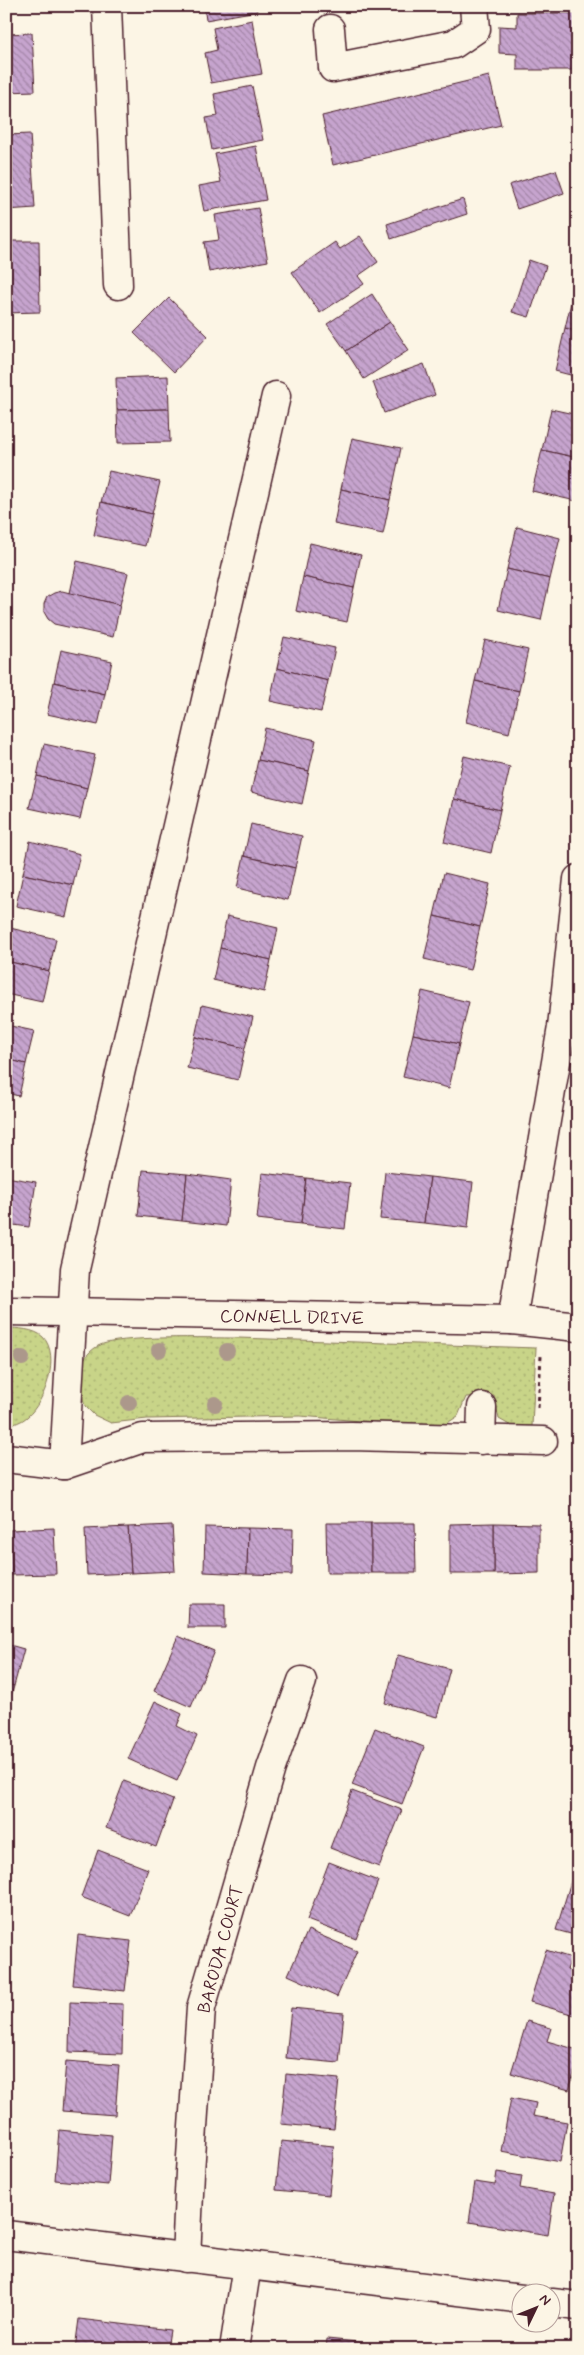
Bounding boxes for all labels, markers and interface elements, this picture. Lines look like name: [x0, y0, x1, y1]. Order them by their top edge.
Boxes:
street label: CONNELL DRIVE: [220, 1305, 365, 1331]
street label: BARODA COURT: [192, 1882, 250, 2016]
north arrow: [512, 2282, 562, 2332]
text: N: [535, 2290, 555, 2309]

